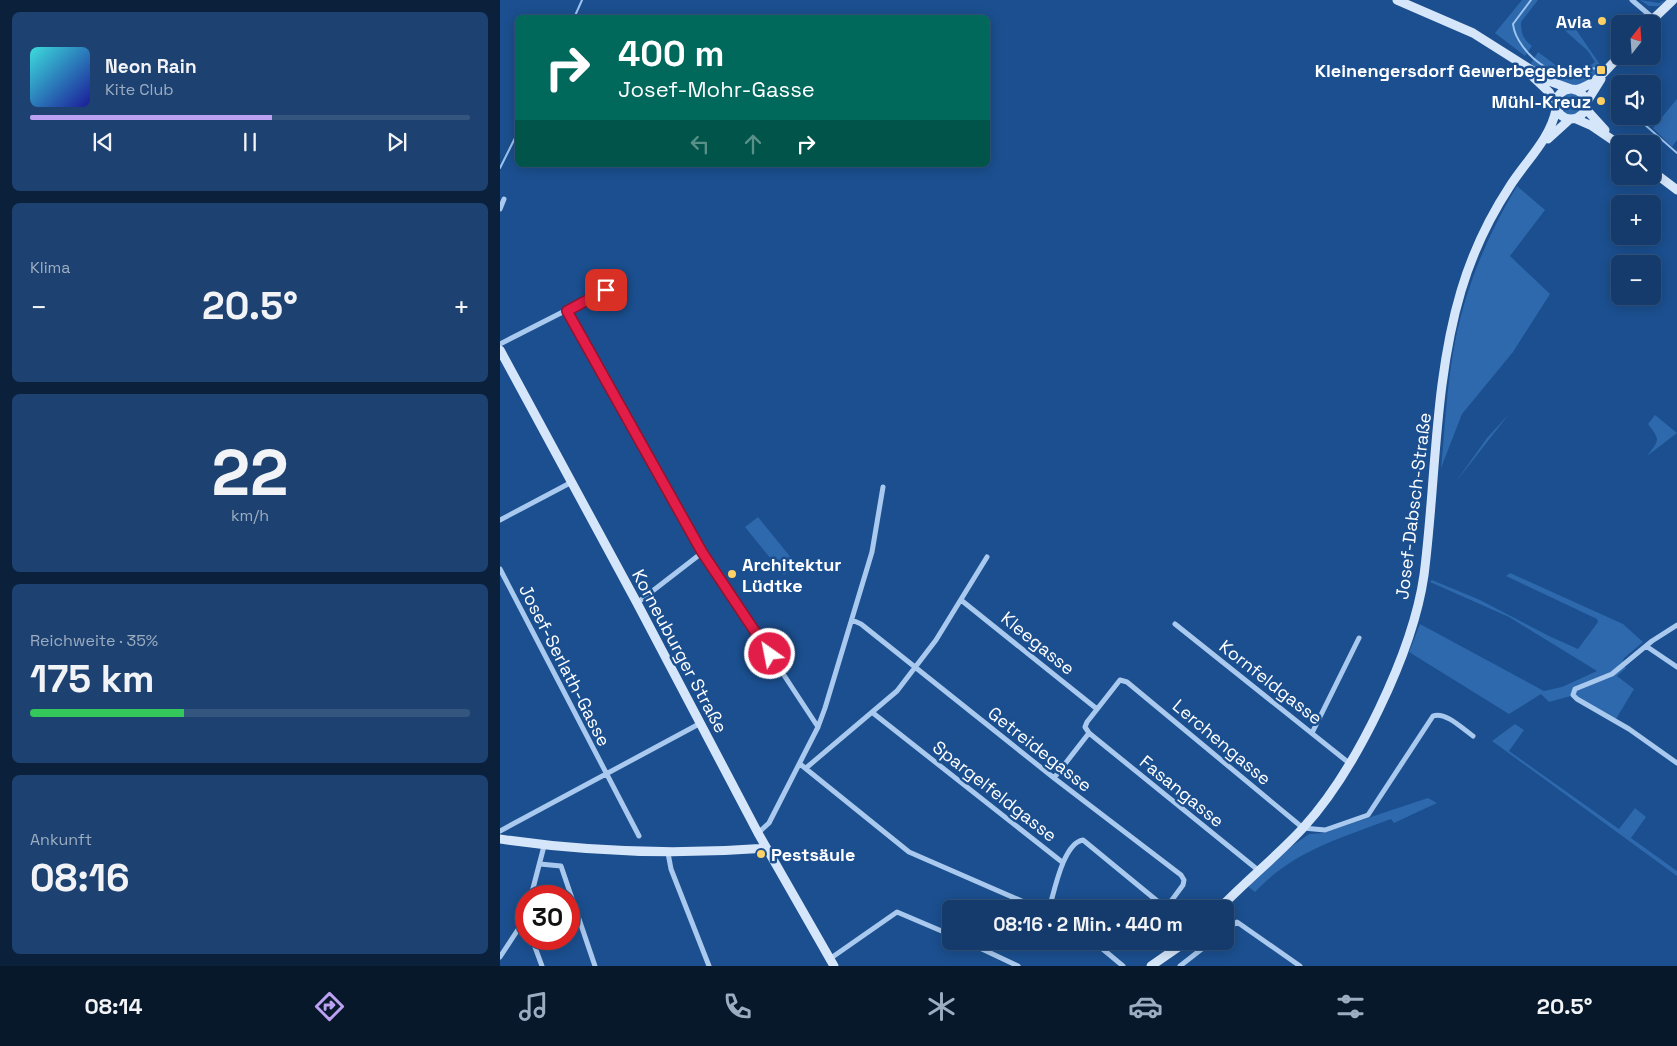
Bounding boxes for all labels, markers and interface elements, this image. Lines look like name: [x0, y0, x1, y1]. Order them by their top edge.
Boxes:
place label: Avia: [1556, 10, 1593, 33]
marker: Avia: [1596, 15, 1608, 27]
north arrow: [1611, 15, 1661, 65]
map controls: [1611, 15, 1661, 305]
text: 400 m: [618, 32, 724, 76]
icon: right: [535, 35, 600, 100]
text: Neon Rain: [105, 54, 197, 79]
place label: Kleinengersdorf Gewerbegebiet: [1315, 59, 1591, 82]
marker: Kleinengersdorf Gewerbegebiet: [1595, 64, 1607, 76]
text: Josef-Mohr-Gasse: [618, 75, 815, 103]
button: sound: [1611, 75, 1661, 125]
text: Kite Club: [105, 79, 174, 100]
place label: Mühl-Kreuz: [1492, 90, 1591, 113]
marker: Mühl-Kreuz: [1595, 95, 1607, 107]
icon: previous: [89, 128, 117, 156]
icon: pause: [236, 128, 264, 156]
icon: next: [383, 128, 411, 156]
icon: left: [686, 130, 714, 158]
icon: ahead: [739, 130, 767, 158]
icon: right: [792, 130, 820, 158]
button: search: [1611, 135, 1661, 185]
button: +: [1611, 195, 1661, 245]
button: −: [1611, 255, 1661, 305]
text: Klima: [30, 257, 71, 278]
pin: [585, 269, 627, 311]
icon: arrive: [592, 276, 620, 304]
text: 20.5°: [202, 282, 298, 330]
text: −: [30, 289, 47, 325]
text: +: [453, 289, 470, 325]
street label: Josef-Dabsch-Straße: [1390, 411, 1436, 601]
text: 22: [211, 431, 289, 514]
text: km/h: [231, 505, 269, 526]
place label: Architektur Lüdtke: [742, 553, 842, 597]
street label: Korneuburger Straße: [627, 565, 733, 737]
marker: Architektur Lüdtke: [726, 568, 738, 580]
street label: Josef-Serlath-Gasse: [514, 580, 616, 750]
street label: Kleegasse: [997, 606, 1079, 680]
position arrow: [743, 627, 795, 679]
text: Reichweite · 35%: [30, 630, 158, 651]
street label: Kornfeldgasse: [1215, 634, 1327, 730]
text: 175 km: [30, 655, 155, 703]
street label: Lerchengasse: [1168, 694, 1276, 790]
street label: Getreidegasse: [983, 701, 1097, 797]
street label: Spargelfeldgasse: [928, 735, 1062, 847]
street label: Fasangasse: [1135, 750, 1229, 832]
text: Ankunft: [30, 829, 92, 850]
place label: Pestsäule: [771, 843, 855, 866]
marker: Pestsäule: [755, 848, 767, 860]
text: 08:16: [30, 854, 129, 902]
speed limit sign: 30: [515, 885, 580, 950]
text: 08:16 · 2 Min. · 440 m: [993, 912, 1183, 937]
icon: directions: [312, 989, 347, 1024]
icon: music: [516, 989, 551, 1024]
icon: phone: [720, 989, 755, 1024]
icon: climate: [924, 989, 959, 1024]
icon: car: [1128, 989, 1163, 1024]
icon: filters: [1333, 989, 1368, 1024]
text: 08:14: [85, 992, 143, 1020]
text: 20.5°: [1537, 992, 1592, 1020]

